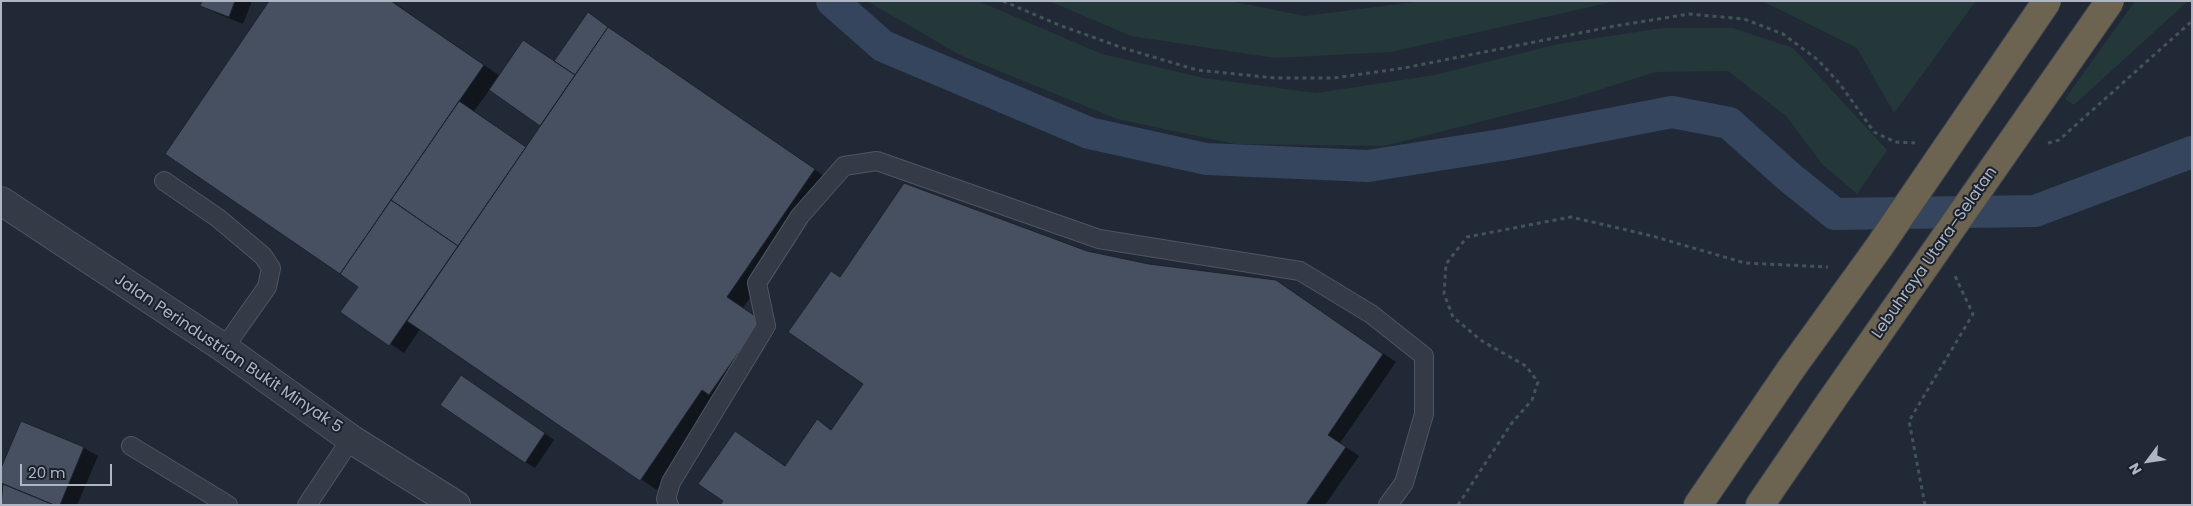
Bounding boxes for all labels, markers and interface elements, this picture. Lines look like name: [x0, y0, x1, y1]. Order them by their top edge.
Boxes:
street label: Lebuhraya Utara–Selatan: [1868, 164, 2002, 342]
street label: Jalan Perindustrian Bukit Minyak 5: [110, 270, 346, 438]
north arrow: [2123, 436, 2173, 486]
scale bar: [22, 454, 115, 486]
text: N: [2124, 459, 2146, 478]
text: 20 m: [28, 462, 66, 483]

